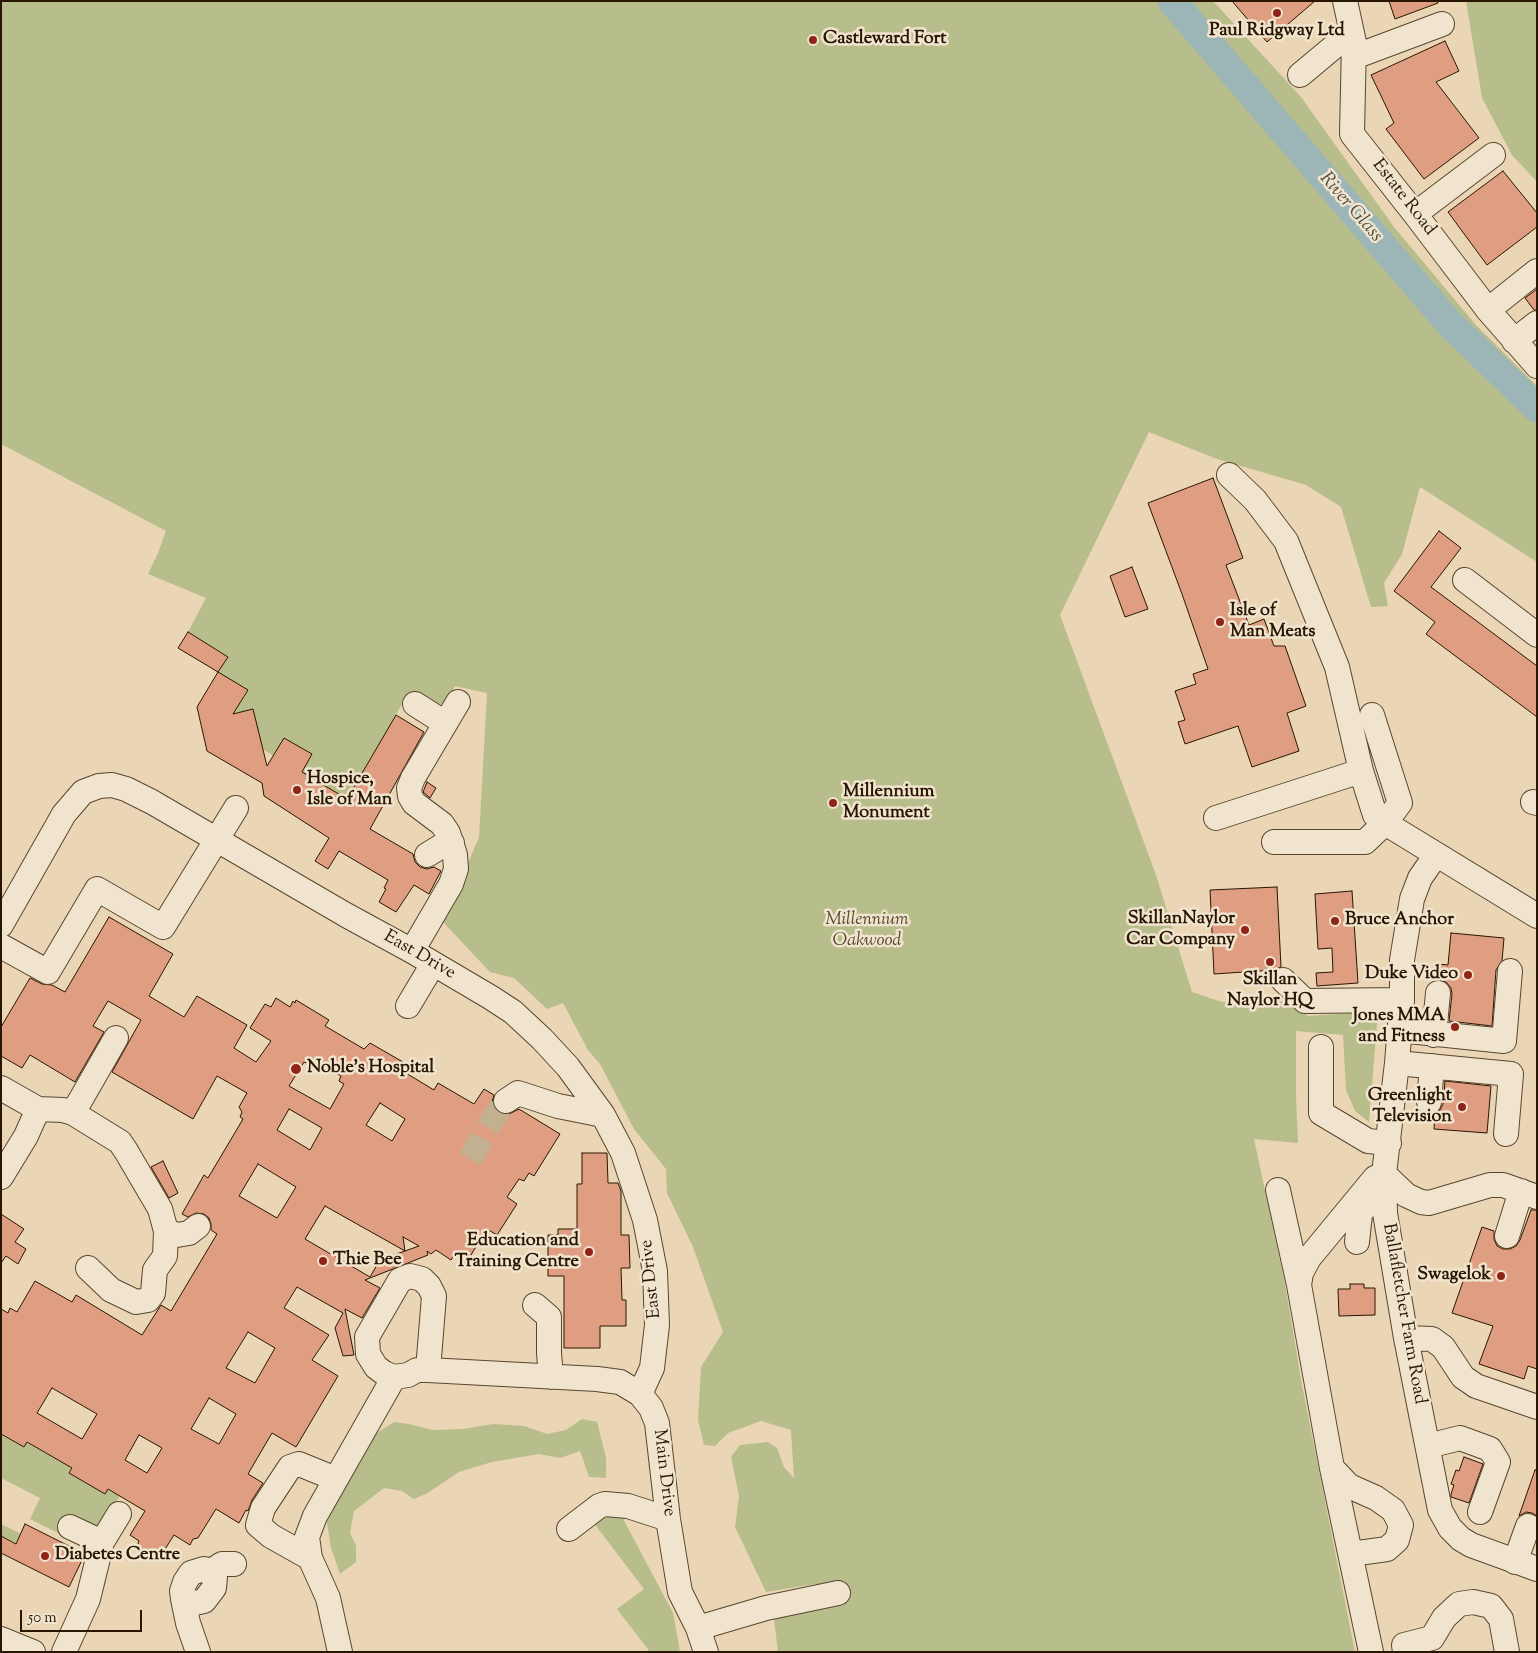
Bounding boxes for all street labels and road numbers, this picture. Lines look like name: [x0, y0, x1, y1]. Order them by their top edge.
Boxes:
street label: Estate Road: [1366, 155, 1440, 241]
street label: East Drive: [379, 927, 459, 985]
street label: Ballafletcher Farm Road: [1376, 1222, 1430, 1406]
street label: East Drive: [637, 1238, 667, 1320]
street label: Main Drive: [647, 1428, 679, 1518]

